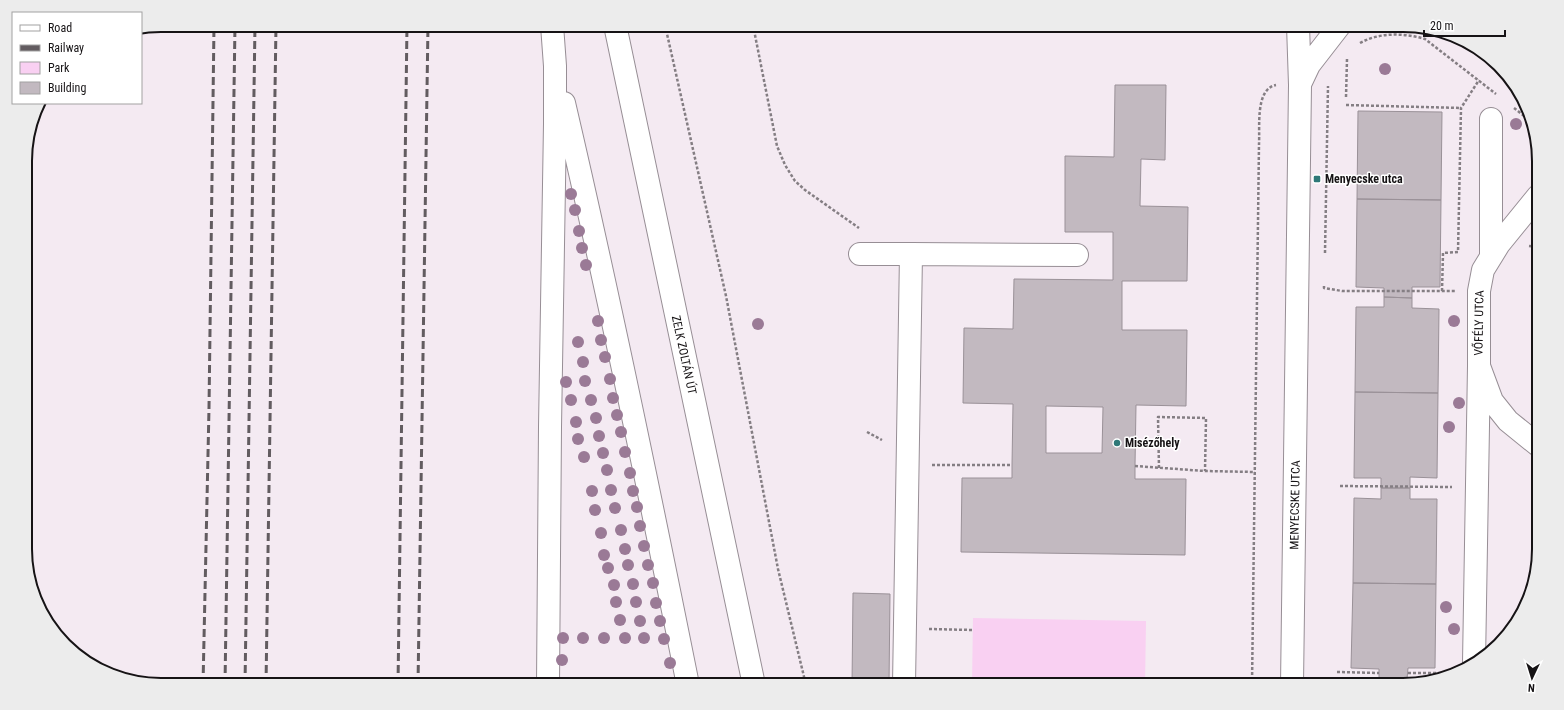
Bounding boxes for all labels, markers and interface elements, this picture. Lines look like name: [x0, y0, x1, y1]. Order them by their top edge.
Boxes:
legend: [12, 12, 142, 104]
scale bar: [1424, 12, 1505, 38]
text: 20 m: [1430, 19, 1454, 33]
text: Road: [48, 21, 72, 35]
text: Railway: [48, 41, 84, 55]
text: Park: [48, 61, 70, 75]
text: Building: [48, 81, 86, 95]
place label: Menyecske utca: [1325, 172, 1403, 186]
marker: Menyecske utca: [1312, 174, 1322, 184]
street label: VŐFÉLY UTCA: [1470, 290, 1487, 356]
street label: ZELK ZOLTÁN ÚT: [669, 314, 700, 396]
place label: Misézőhely: [1125, 436, 1180, 450]
marker: Misézőhely: [1112, 438, 1122, 448]
street label: MENYECSKE UTCA: [1287, 460, 1303, 550]
north arrow: [1512, 658, 1552, 698]
text: N: [1527, 681, 1535, 694]

